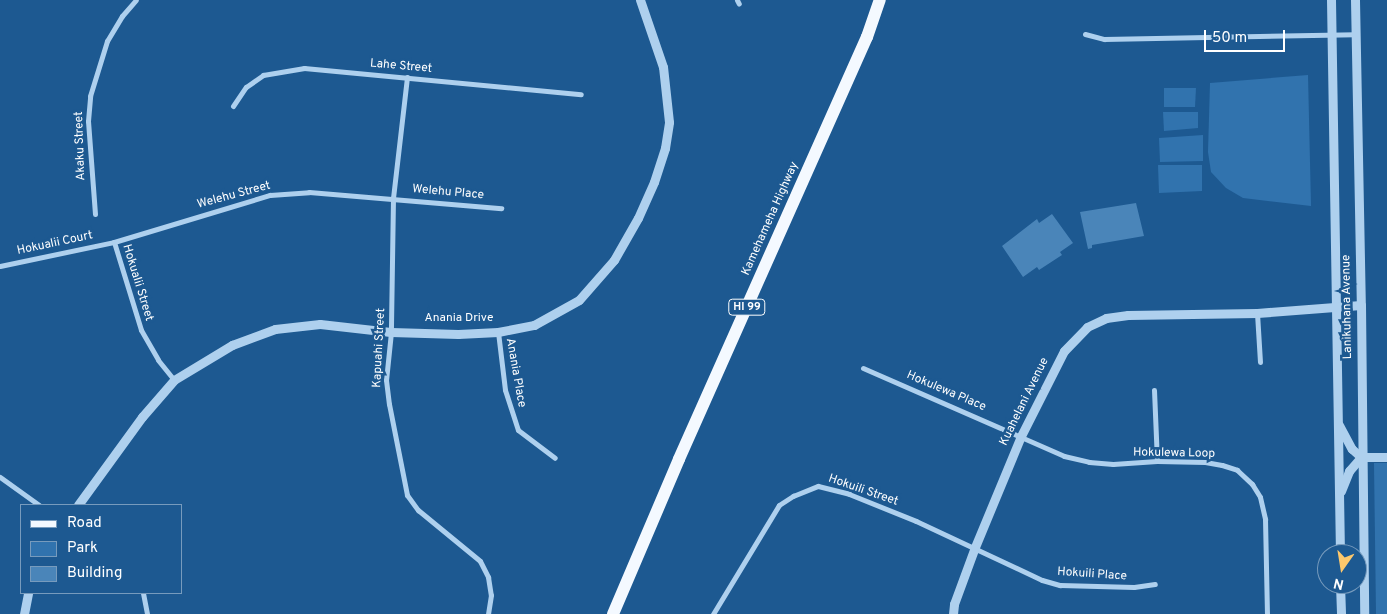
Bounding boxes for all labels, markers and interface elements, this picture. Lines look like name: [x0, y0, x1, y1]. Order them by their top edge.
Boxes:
scale bar: [1207, 20, 1288, 52]
text: 50 m: [1212, 29, 1247, 48]
street label: Lahe Street: [369, 57, 433, 77]
street label: Akaku Street: [73, 111, 89, 181]
street label: Kamehameha Highway: [739, 160, 803, 278]
street label: Welehu Street: [196, 179, 272, 213]
street label: Welehu Place: [412, 183, 484, 203]
street label: Hokualii Court: [16, 229, 94, 259]
street label: Hokualii Street: [118, 243, 156, 323]
street label: Lanikuhana Avenue: [1340, 254, 1356, 360]
road number: HI 99: [728, 298, 766, 316]
street label: Kapuahi Street: [371, 308, 389, 388]
street label: Anania Drive: [425, 312, 493, 326]
street label: Anania Place: [502, 337, 528, 409]
street label: Kuahelani Avenue: [997, 355, 1053, 449]
street label: Hokulewa Place: [904, 369, 988, 415]
street label: Hokulewa Loop: [1133, 446, 1215, 462]
street label: Hokuili Street: [826, 472, 900, 510]
legend: [20, 504, 182, 594]
text: Road: [67, 514, 102, 533]
text: Park: [67, 539, 98, 558]
north arrow: [1317, 544, 1367, 594]
text: Building: [67, 564, 122, 583]
street label: Hokuili Place: [1057, 565, 1127, 585]
text: N: [1332, 574, 1346, 593]

